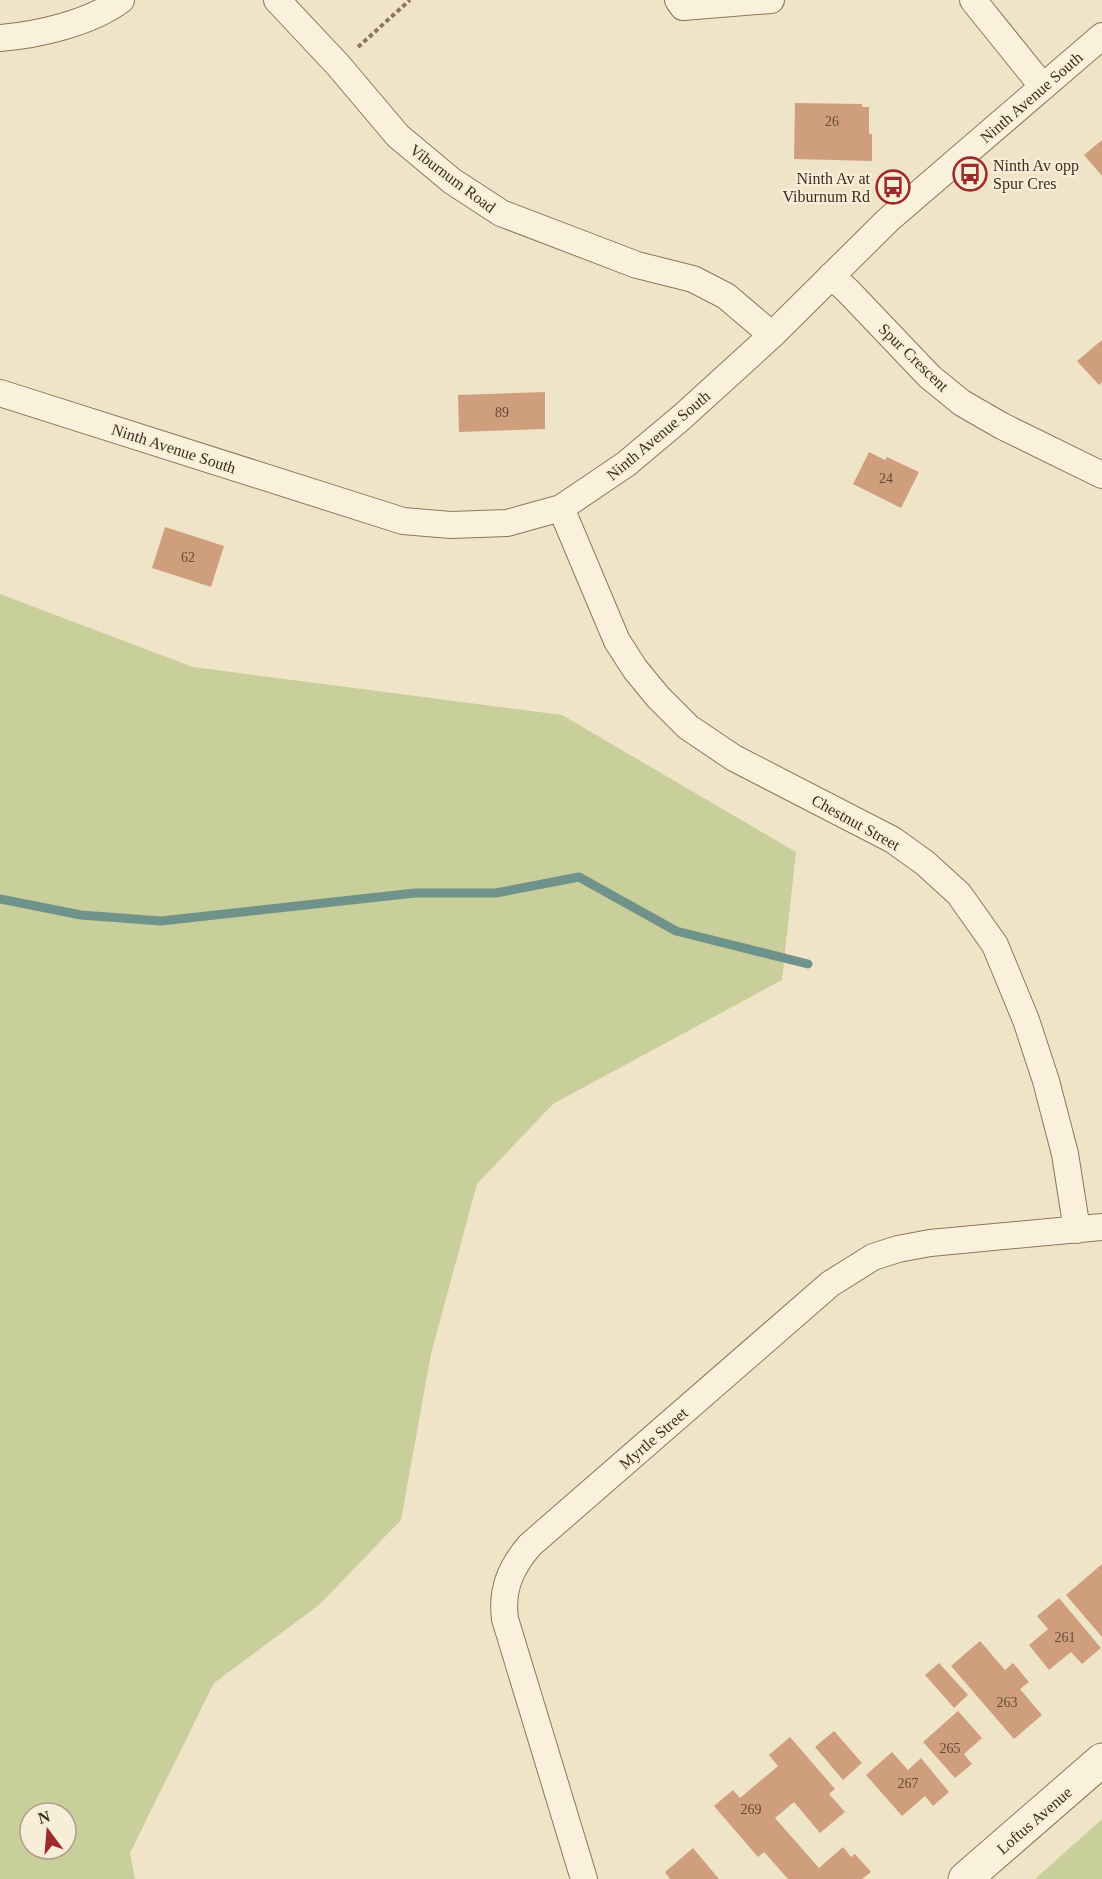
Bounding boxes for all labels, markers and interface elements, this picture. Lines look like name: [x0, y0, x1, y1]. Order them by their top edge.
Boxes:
street label: Ninth Avenue South: [977, 48, 1086, 146]
house number: 26: [825, 114, 839, 129]
street label: Viburnum Road: [407, 141, 499, 216]
bus stop icon: Ninth Av opp Spur Cres: [952, 156, 988, 192]
place label: Ninth Av opp Spur Cres: [993, 157, 1079, 193]
bus stop icon: Ninth Av at Viburnum Rd: [875, 169, 911, 205]
place label: Ninth Av at Viburnum Rd: [783, 170, 871, 205]
street label: Spur Crescent: [875, 320, 952, 396]
street label: Ninth Avenue South: [603, 387, 713, 484]
house number: 89: [495, 405, 509, 420]
street label: Ninth Avenue South: [110, 420, 238, 477]
house number: 24: [879, 471, 893, 486]
house number: 62: [181, 550, 195, 565]
street label: Chestnut Street: [809, 791, 903, 854]
street label: Myrtle Street: [616, 1404, 692, 1473]
house number: 261: [1055, 1630, 1076, 1645]
house number: 263: [997, 1695, 1018, 1710]
house number: 265: [940, 1741, 961, 1756]
house number: 267: [898, 1776, 919, 1791]
street label: Loftus Avenue: [993, 1783, 1075, 1857]
north arrow: [18, 1801, 78, 1861]
house number: 269: [741, 1802, 762, 1817]
text: N: [36, 1807, 52, 1827]

